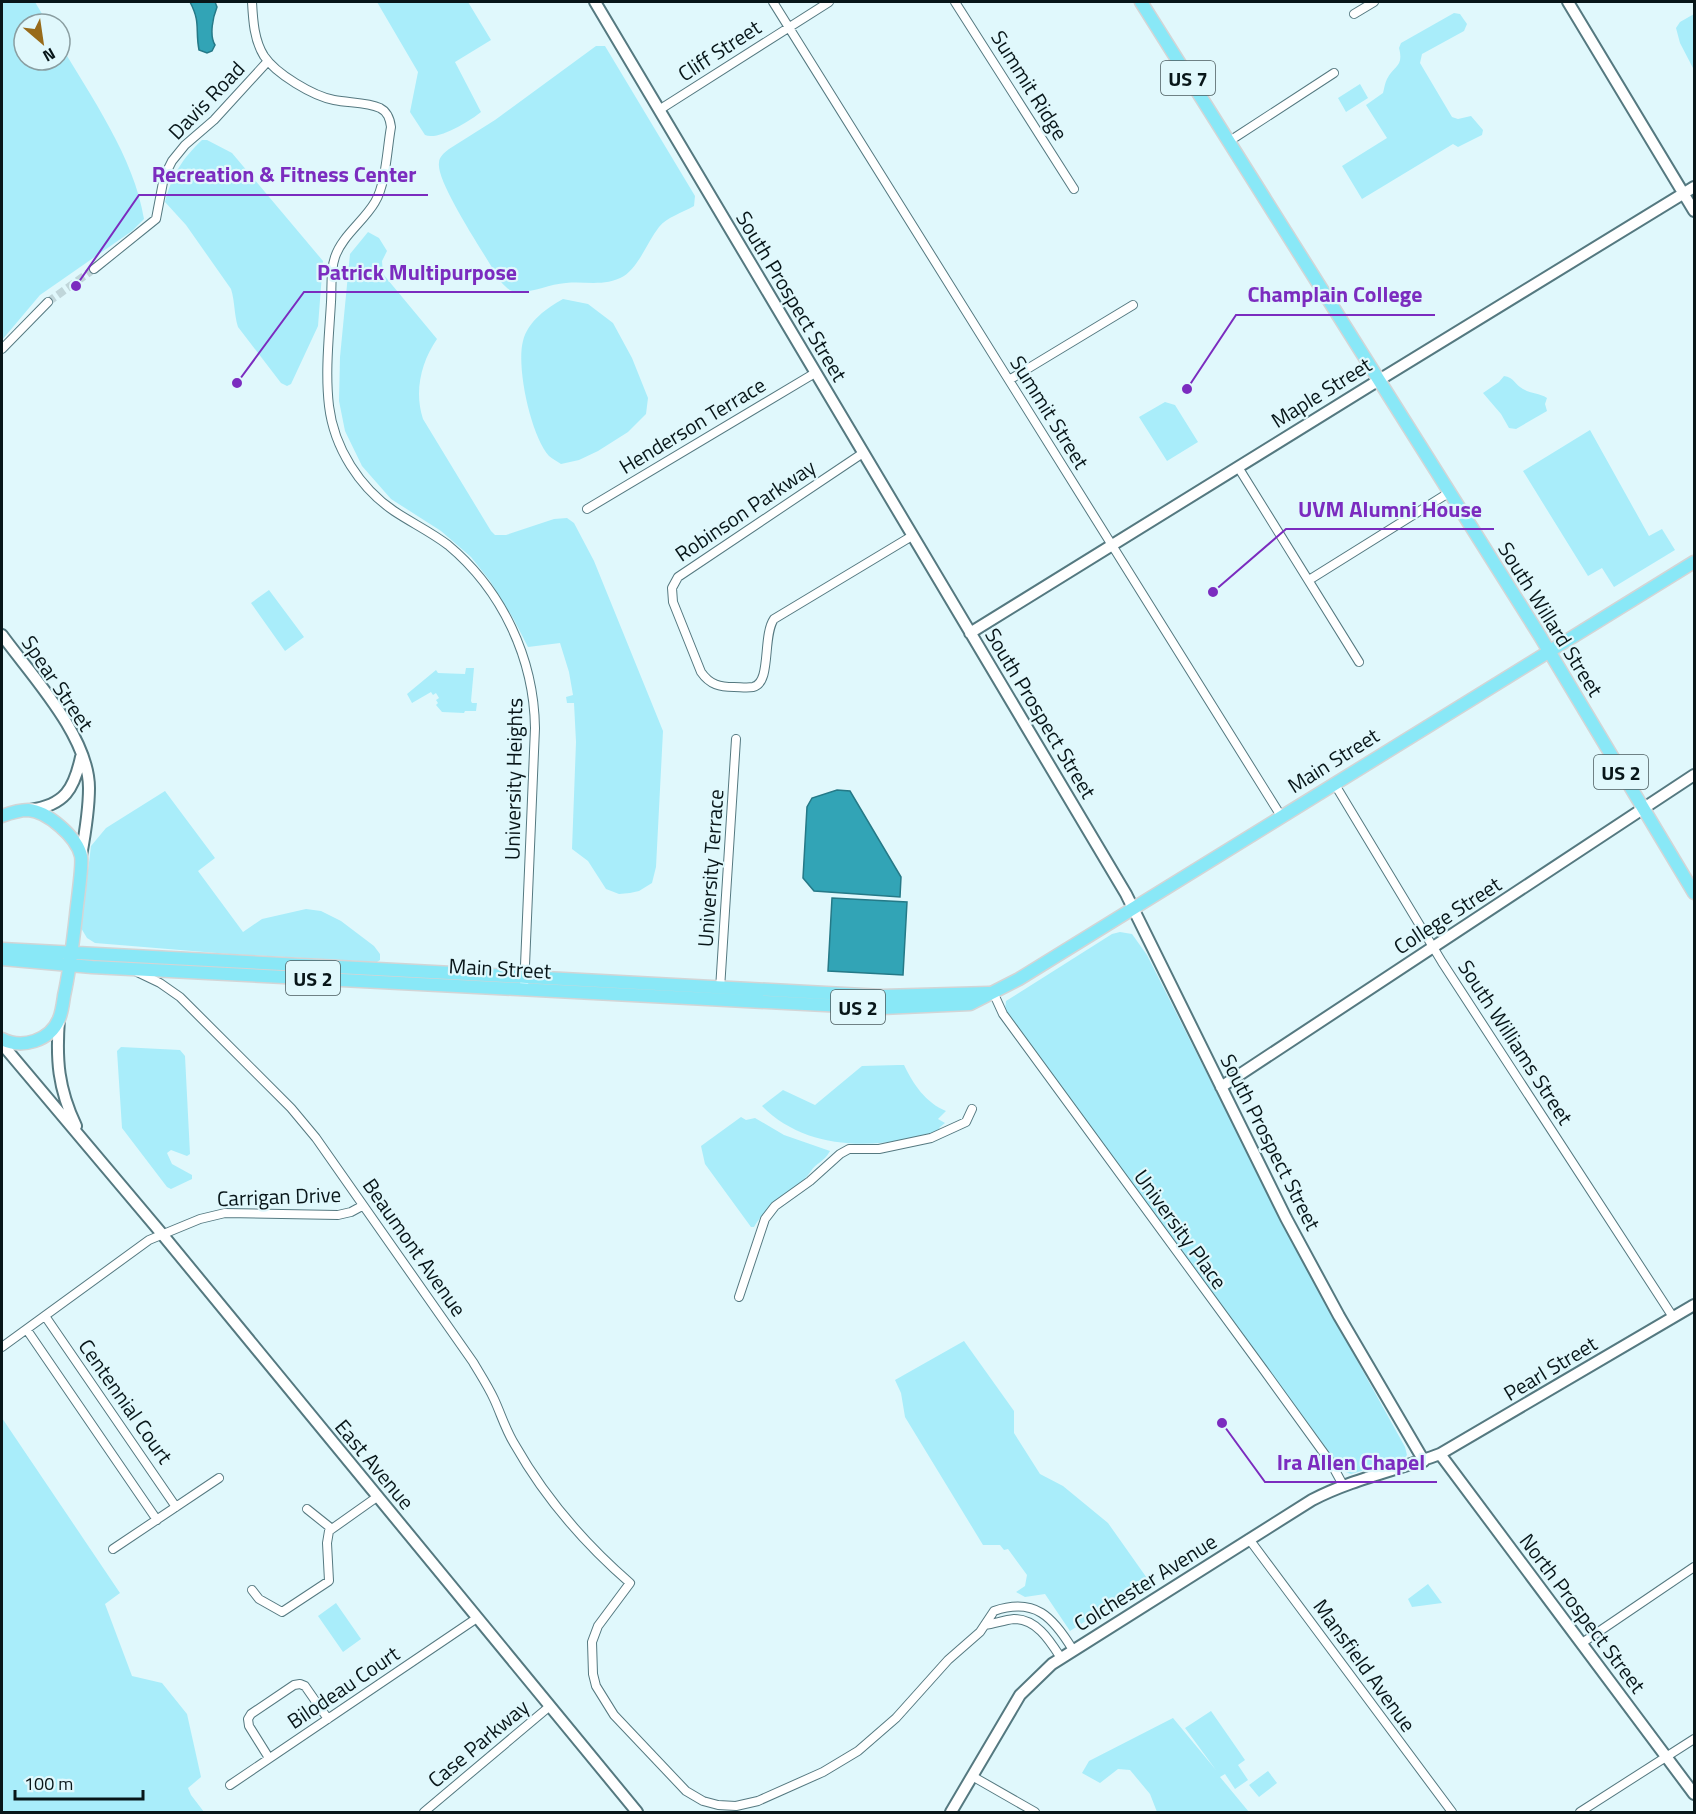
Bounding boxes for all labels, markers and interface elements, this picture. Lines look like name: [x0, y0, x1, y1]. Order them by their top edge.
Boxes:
street label: Cliff Street: [671, 11, 767, 89]
north arrow: [12, 12, 72, 72]
street label: Summit Ridge: [984, 24, 1076, 146]
text: N: [39, 42, 60, 68]
street label: Davis Road: [160, 53, 252, 147]
road number: US 7: [1161, 61, 1215, 95]
callout: Recreation & Fitness Center: [139, 155, 428, 195]
text: Recreation & Fitness Center: [152, 157, 416, 191]
street label: South Prospect Street: [728, 205, 856, 388]
callout: Patrick Multipurpose: [304, 252, 529, 292]
text: Patrick Multipurpose: [317, 255, 517, 289]
callout: Champlain College: [1236, 275, 1435, 315]
text: Champlain College: [1247, 277, 1423, 311]
street label: Maple Street: [1264, 348, 1378, 436]
street label: Summit Street: [1002, 349, 1098, 475]
street label: Henderson Terrace: [613, 369, 771, 481]
street label: Robinson Parkway: [668, 451, 822, 569]
callout: UVM Alumni House: [1286, 489, 1494, 529]
text: UVM Alumni House: [1298, 492, 1482, 526]
street label: South Willard Street: [1490, 535, 1612, 703]
street label: South Prospect Street: [977, 622, 1105, 805]
street label: Spear Street: [14, 629, 102, 738]
street label: University Heights: [496, 698, 530, 860]
street label: Main Street: [1281, 719, 1386, 801]
road number: US 2: [1594, 755, 1648, 789]
street label: University Terrace: [689, 788, 731, 948]
street label: College Street: [1387, 868, 1508, 962]
street label: Main Street: [448, 949, 553, 987]
street label: South Williams Street: [1451, 953, 1582, 1131]
road number: US 2: [286, 961, 340, 995]
road number: US 2: [831, 990, 885, 1024]
street label: South Prospect Street: [1213, 1048, 1330, 1236]
street label: University Place: [1127, 1163, 1235, 1295]
street label: Beaumont Avenue: [355, 1171, 475, 1323]
street label: Carrigan Drive: [216, 1178, 342, 1214]
street label: Pearl Street: [1497, 1327, 1604, 1409]
street label: Centennial Court: [71, 1332, 181, 1471]
street label: East Avenue: [328, 1412, 422, 1516]
callout: Ira Allen Chapel: [1265, 1442, 1437, 1482]
text: Ira Allen Chapel: [1277, 1445, 1425, 1479]
street label: Colchester Avenue: [1067, 1525, 1223, 1639]
street label: North Prospect Street: [1512, 1526, 1654, 1700]
street label: Mansfield Avenue: [1306, 1592, 1424, 1738]
street label: Bilodeau Court: [280, 1637, 406, 1736]
street label: Case Parkway: [420, 1691, 536, 1795]
scale bar: [15, 1763, 142, 1801]
text: 100 m: [24, 1770, 73, 1797]

